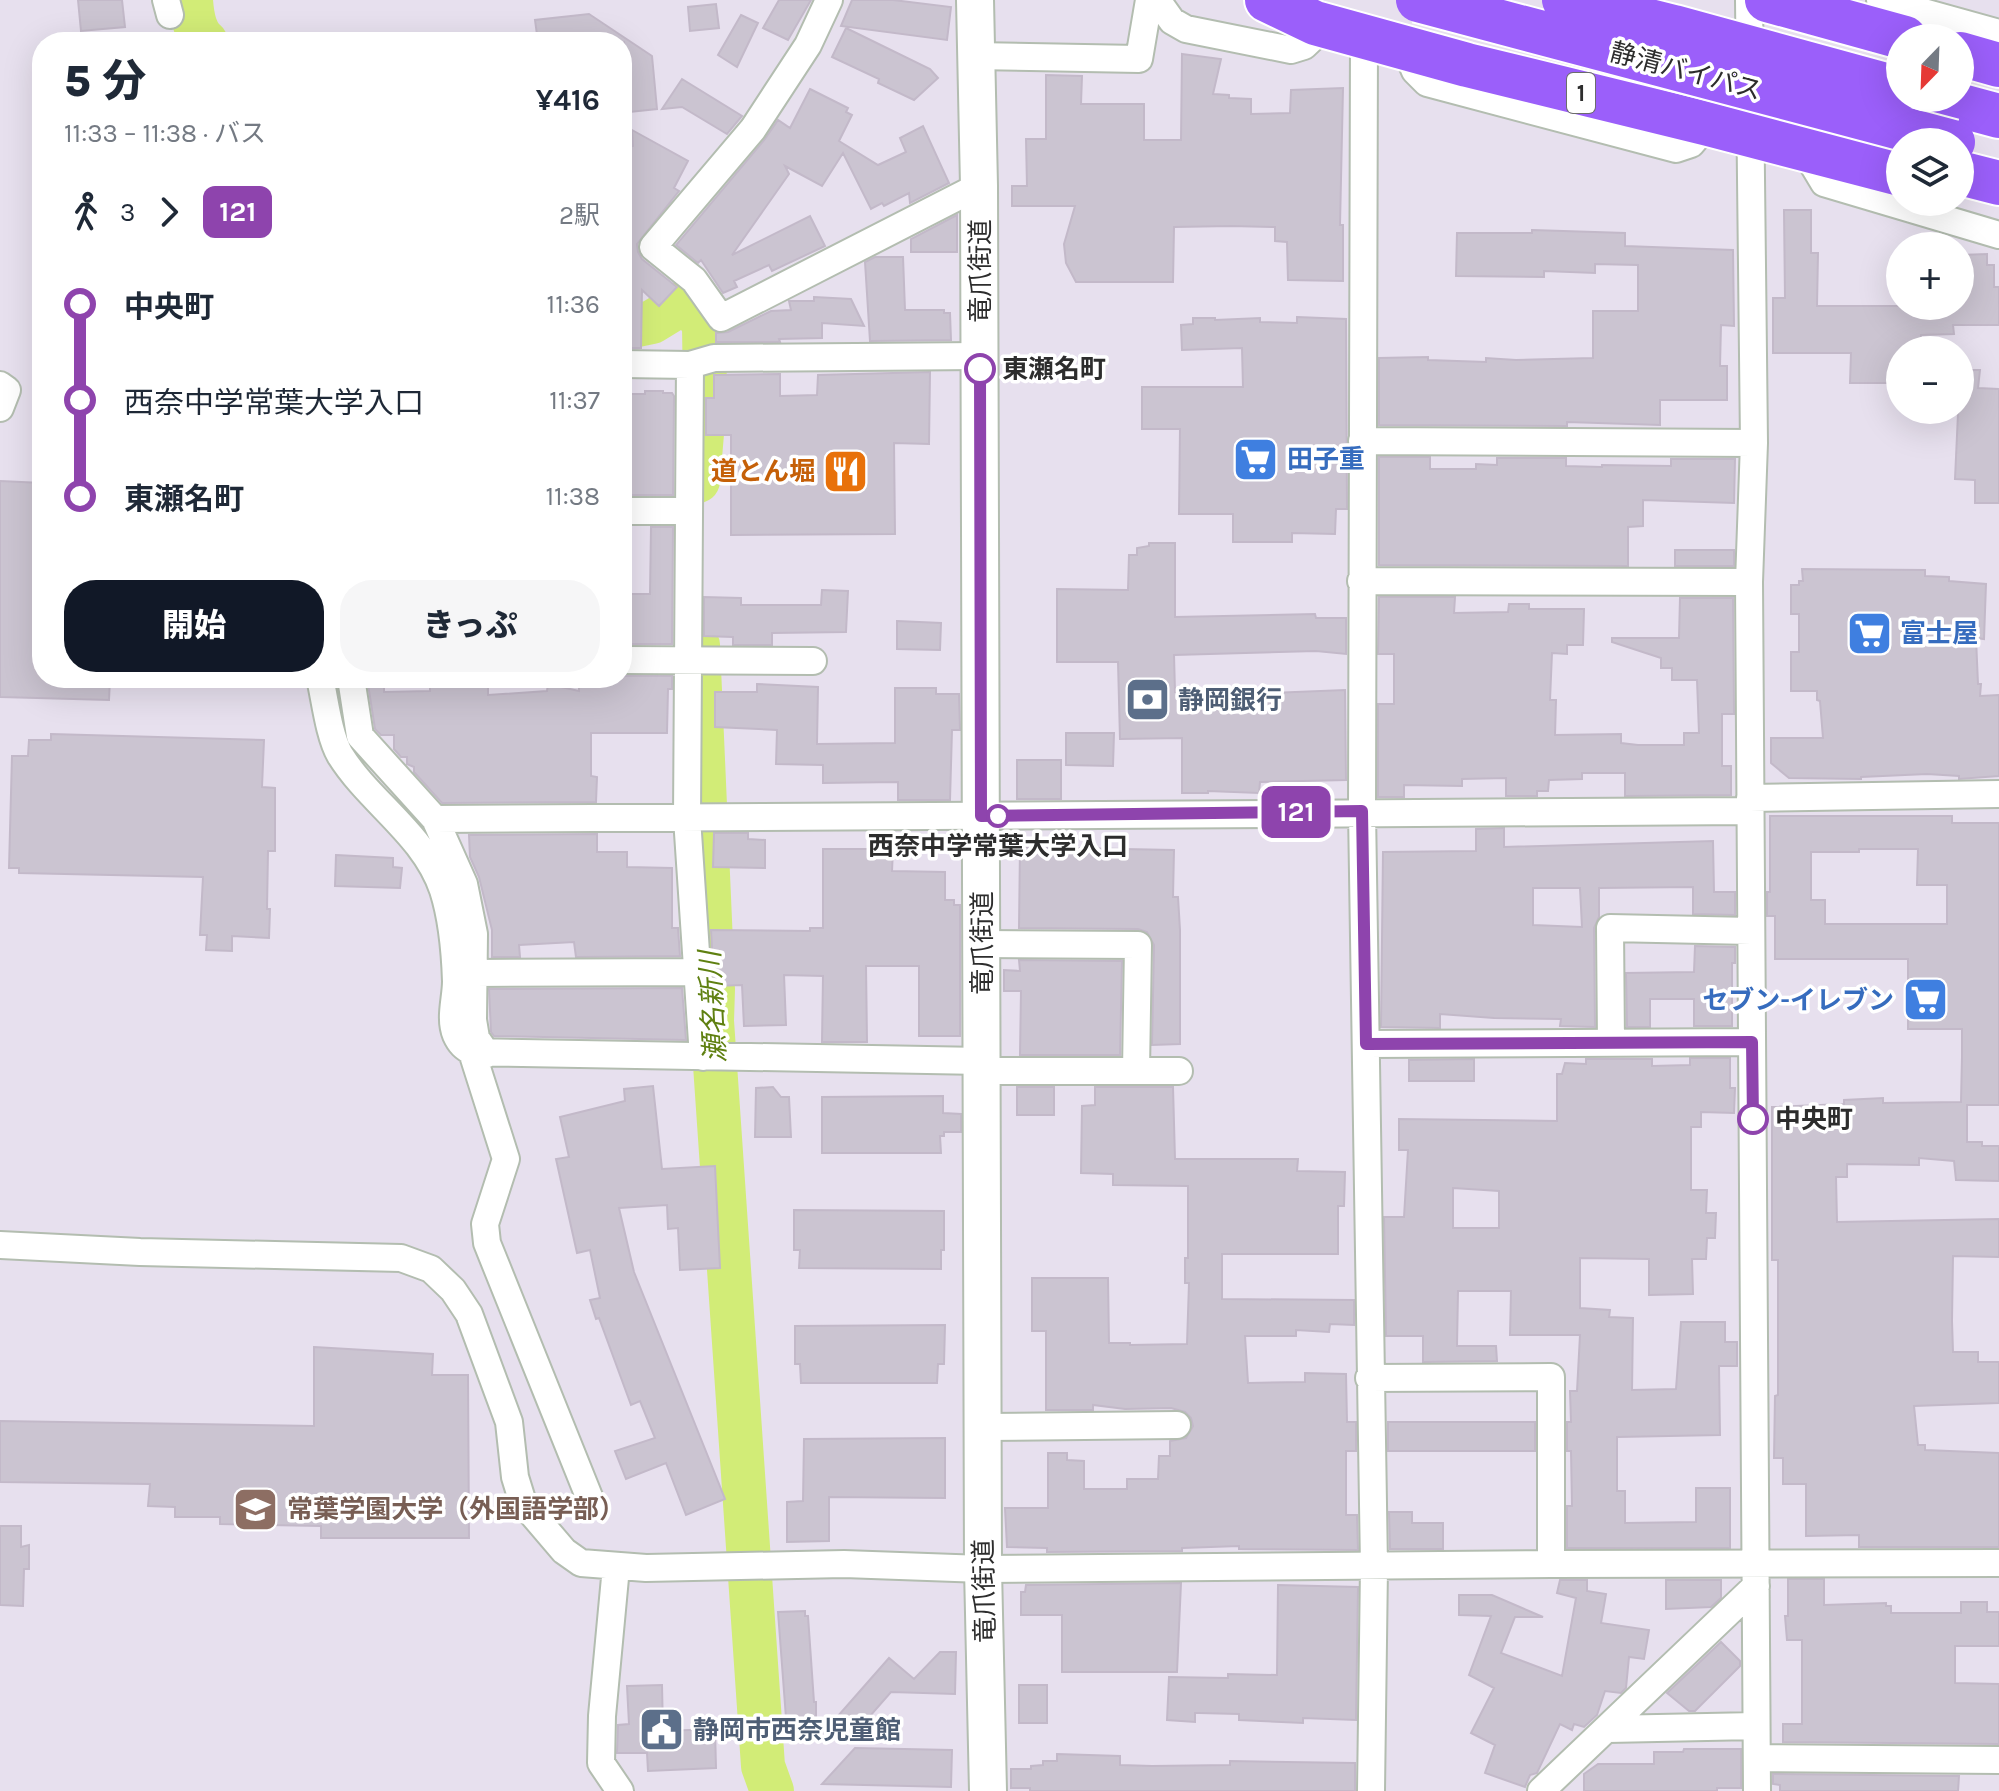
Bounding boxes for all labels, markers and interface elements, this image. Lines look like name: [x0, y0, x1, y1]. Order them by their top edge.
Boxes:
north arrow: [1886, 24, 1974, 112]
map controls: [1886, 24, 1974, 424]
street label: 静清バイパス: [1607, 36, 1765, 107]
text: 5 分: [64, 56, 146, 107]
road number: 1: [1567, 73, 1595, 113]
text: ¥416: [536, 82, 600, 118]
text: 11:33 – 11:38 · バス: [64, 118, 266, 149]
button: layers: [1886, 128, 1974, 216]
icon: walk: [64, 190, 108, 234]
icon: forward: [147, 190, 191, 234]
text: 121: [219, 195, 256, 228]
text: 3: [120, 197, 135, 228]
text: 2駅: [559, 200, 600, 231]
street label: 竜爪街道: [965, 219, 996, 323]
button: +: [1886, 232, 1974, 320]
text: 中央町: [124, 289, 214, 325]
text: 11:36: [547, 289, 600, 320]
button: −: [1886, 336, 1974, 424]
marker: 東瀬名町: [965, 354, 995, 384]
place label: 東瀬名町: [1002, 354, 1106, 385]
text: 西奈中学常葉大学入口: [124, 385, 424, 421]
text: 11:37: [549, 385, 600, 416]
supermarket icon: 田子重: [1232, 435, 1280, 483]
place label: 田子重: [1287, 444, 1365, 475]
restaurant icon: 道とん堀: [822, 447, 870, 495]
place label: 道とん堀: [711, 456, 815, 487]
text: 東瀬名町: [124, 481, 244, 517]
text: 11:38: [545, 481, 600, 512]
button: 開始: [64, 580, 324, 672]
button: きっぷ: [340, 580, 600, 672]
supermarket icon: 富士屋: [1845, 609, 1893, 657]
place label: 富士屋: [1900, 618, 1978, 649]
bank icon: 静岡銀行: [1123, 676, 1171, 724]
place label: 静岡銀行: [1178, 685, 1282, 716]
line badge: 121: [1250, 786, 1342, 838]
text: 121: [1278, 795, 1314, 828]
marker: 西奈中学常葉大学入口: [987, 805, 1009, 827]
place label: 西奈中学常葉大学入口: [868, 831, 1128, 862]
street label: 竜爪街道: [967, 891, 998, 995]
water label: 瀬名新川: [693, 947, 732, 1064]
supermarket icon: セブン-イレブン: [1901, 976, 1949, 1024]
place label: セブン-イレブン: [1702, 985, 1894, 1016]
marker: 中央町: [1738, 1104, 1768, 1134]
place label: 中央町: [1775, 1104, 1853, 1135]
school or university icon: 常葉学園大学（外国語学部）: [232, 1485, 280, 1533]
place label: 常葉学園大学（外国語学部）: [287, 1494, 625, 1525]
street label: 竜爪街道: [968, 1539, 1001, 1643]
public building icon: 静岡市西奈児童館: [638, 1706, 686, 1754]
place label: 静岡市西奈児童館: [693, 1715, 901, 1746]

